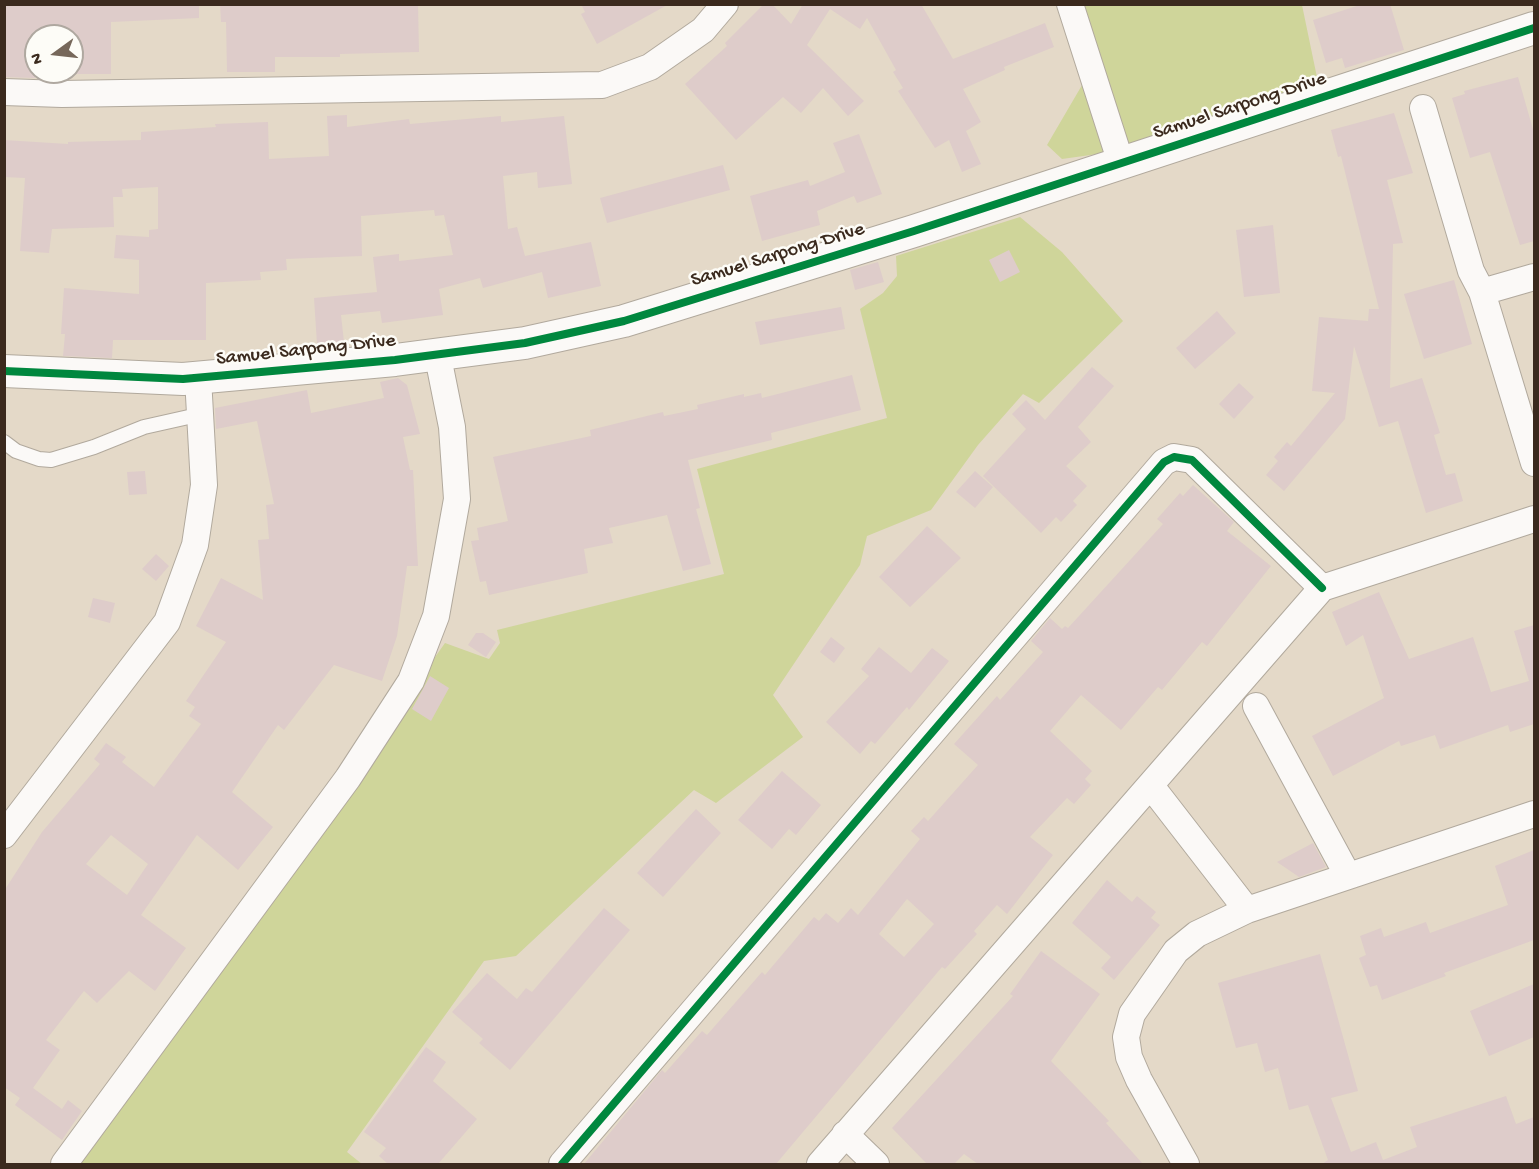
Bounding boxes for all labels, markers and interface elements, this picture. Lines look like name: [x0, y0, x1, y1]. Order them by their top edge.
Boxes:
north arrow: [24, 24, 84, 84]
text: N: [28, 51, 49, 66]
street label: Samuel Sarpong Drive: [1151, 68, 1329, 146]
street label: Samuel Sarpong Drive: [688, 218, 868, 294]
street label: Samuel Sarpong Drive: [215, 330, 397, 372]

